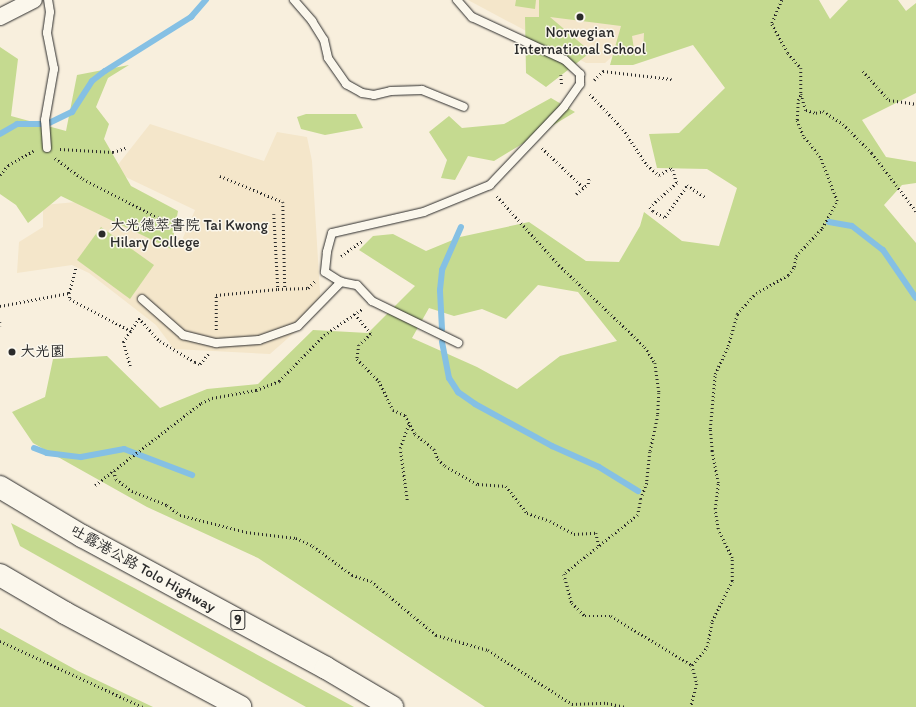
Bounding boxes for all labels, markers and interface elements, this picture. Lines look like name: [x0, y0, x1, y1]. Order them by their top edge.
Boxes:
marker: Norwegian International School: [575, 12, 585, 22]
place label: Norwegian International School: [514, 23, 646, 58]
place label: 大光德萃書院 Tai Kwong Hilary College: [110, 216, 268, 251]
marker: 大光德萃書院 Tai Kwong Hilary College: [97, 229, 107, 239]
place label: 大光園: [20, 343, 65, 361]
marker: 大光園: [7, 347, 17, 357]
street label: 吐露港公路 Tolo Highway: [68, 522, 218, 616]
road number: 9: [230, 608, 246, 632]

